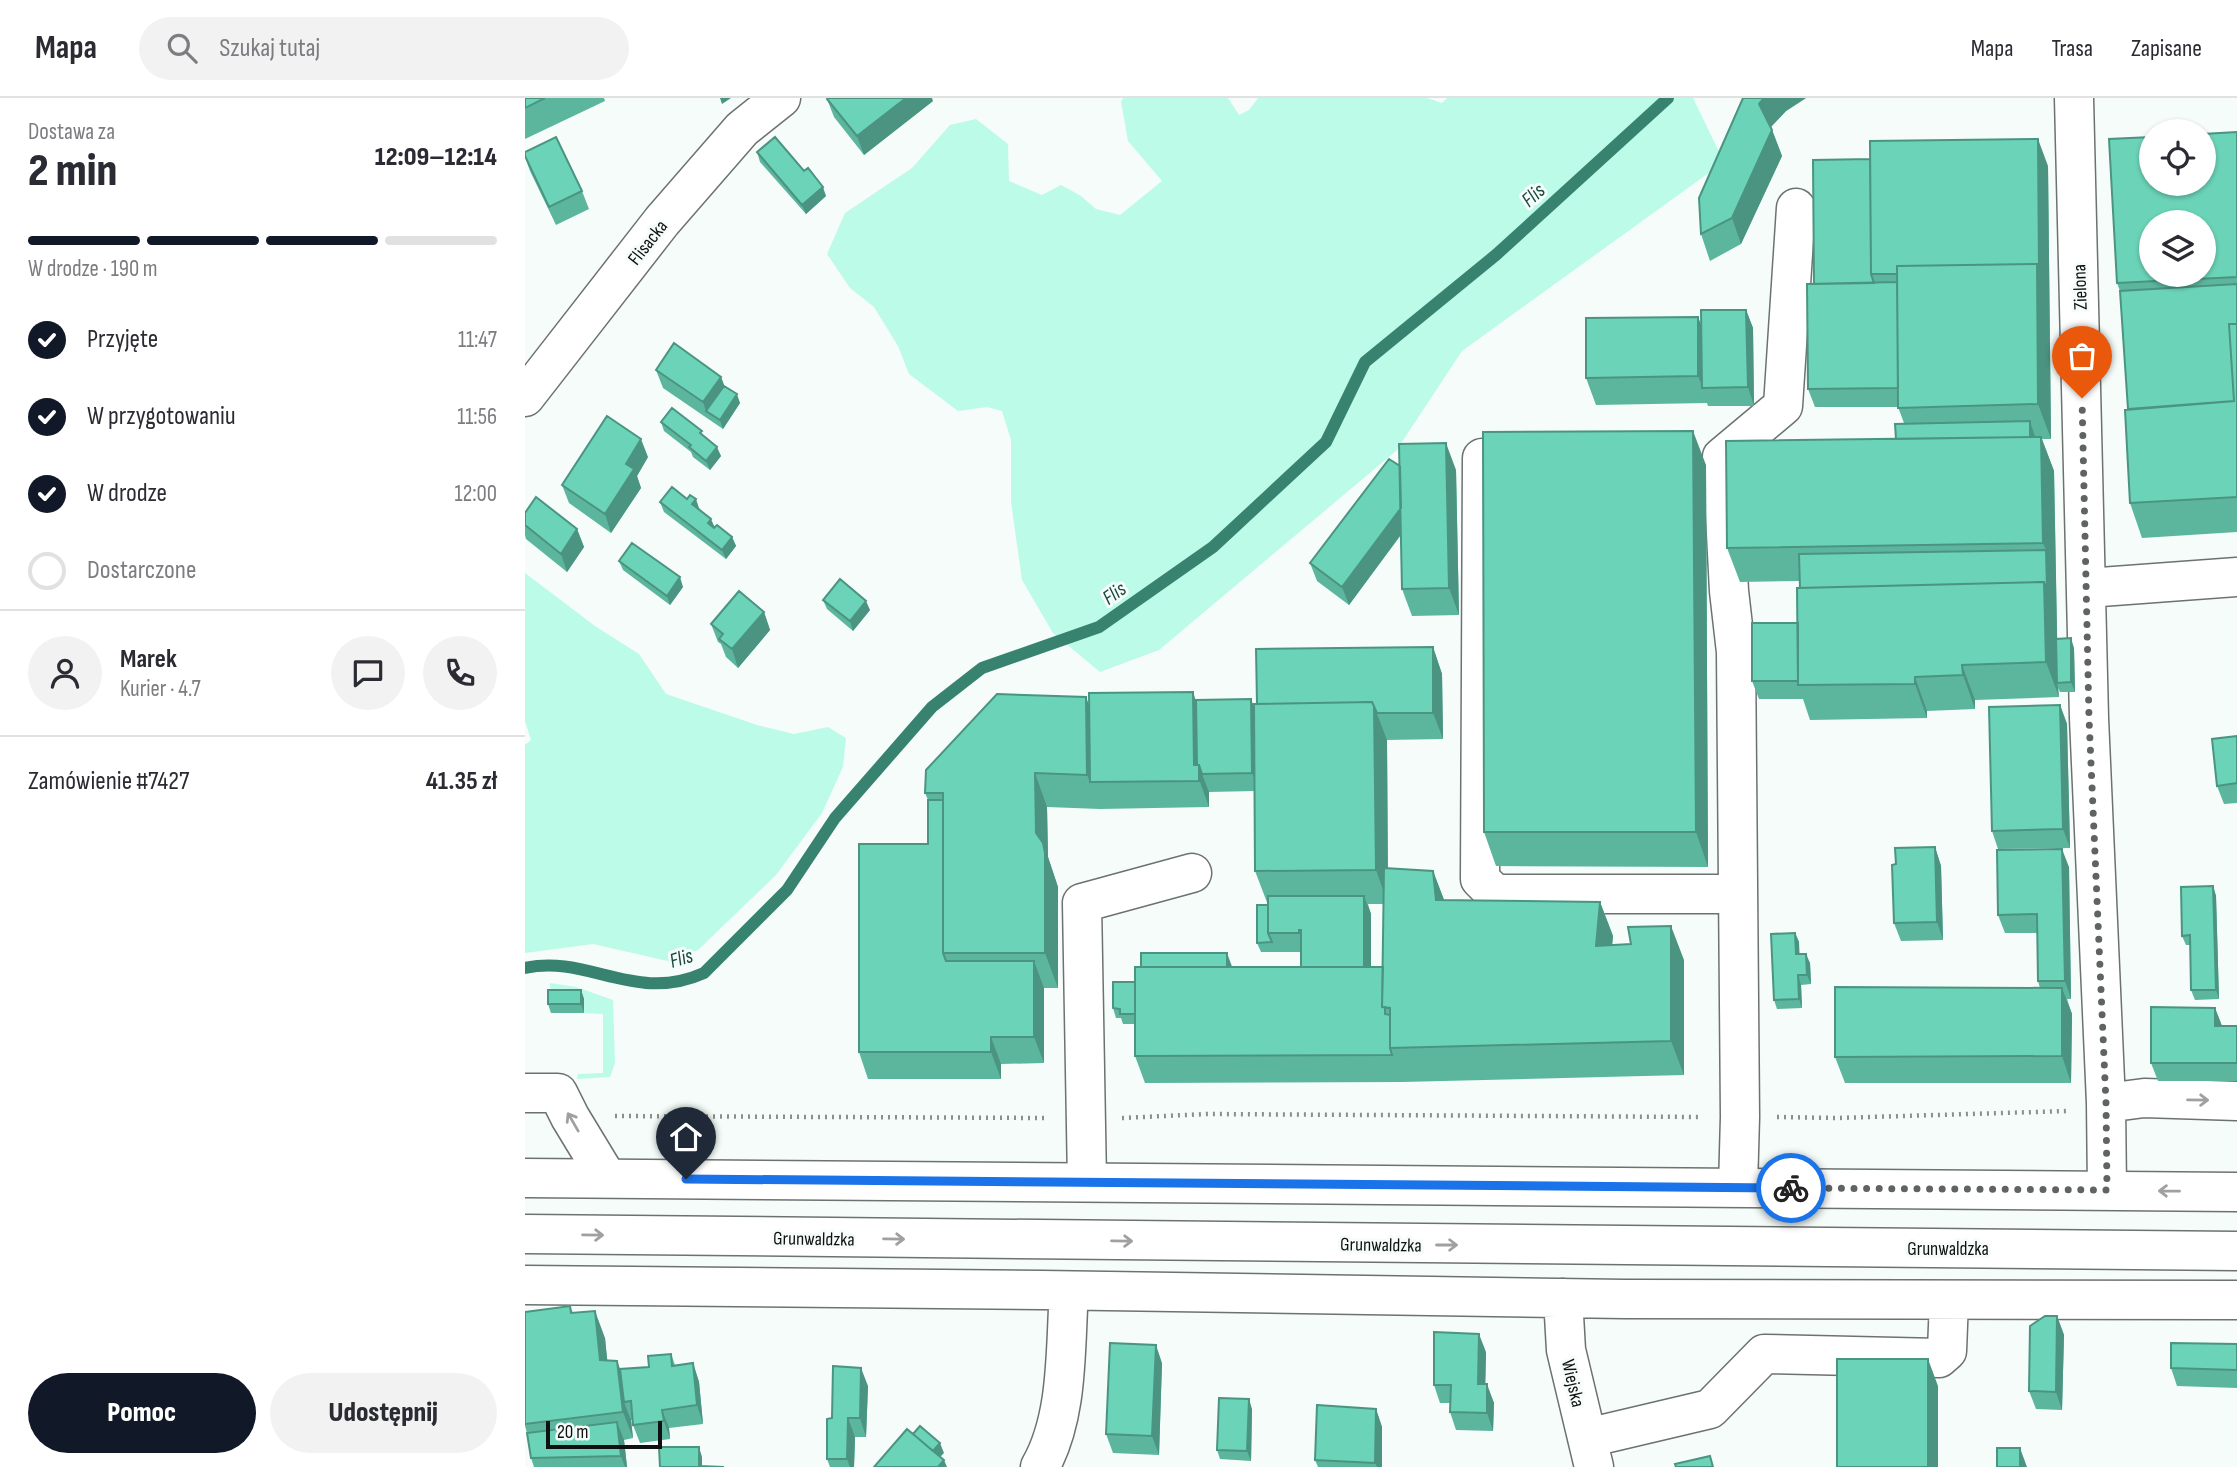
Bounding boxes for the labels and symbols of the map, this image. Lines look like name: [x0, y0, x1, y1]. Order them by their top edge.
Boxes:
water label: Flis: [1516, 178, 1551, 212]
street label: Flisacka: [623, 216, 673, 270]
street label: Zielona: [2068, 264, 2093, 310]
pin: [2052, 326, 2112, 398]
water label: Flis: [1098, 576, 1131, 610]
water label: Flis: [666, 943, 697, 974]
one-way arrow: [2187, 1093, 2210, 1107]
pin: [656, 1107, 716, 1179]
one-way arrow: [566, 1113, 580, 1133]
courier: [1756, 1153, 1826, 1223]
one-way arrow: [2158, 1184, 2181, 1198]
street label: Grunwaldzka: [773, 1227, 855, 1252]
one-way arrow: [581, 1228, 604, 1242]
one-way arrow: [882, 1232, 905, 1246]
street label: Grunwaldzka: [1340, 1233, 1422, 1258]
one-way arrow: [1110, 1234, 1133, 1248]
one-way arrow: [1435, 1238, 1458, 1251]
street label: Grunwaldzka: [1907, 1238, 1989, 1261]
street label: Wiejska: [1556, 1357, 1589, 1409]
scale bar: [546, 1418, 661, 1450]

